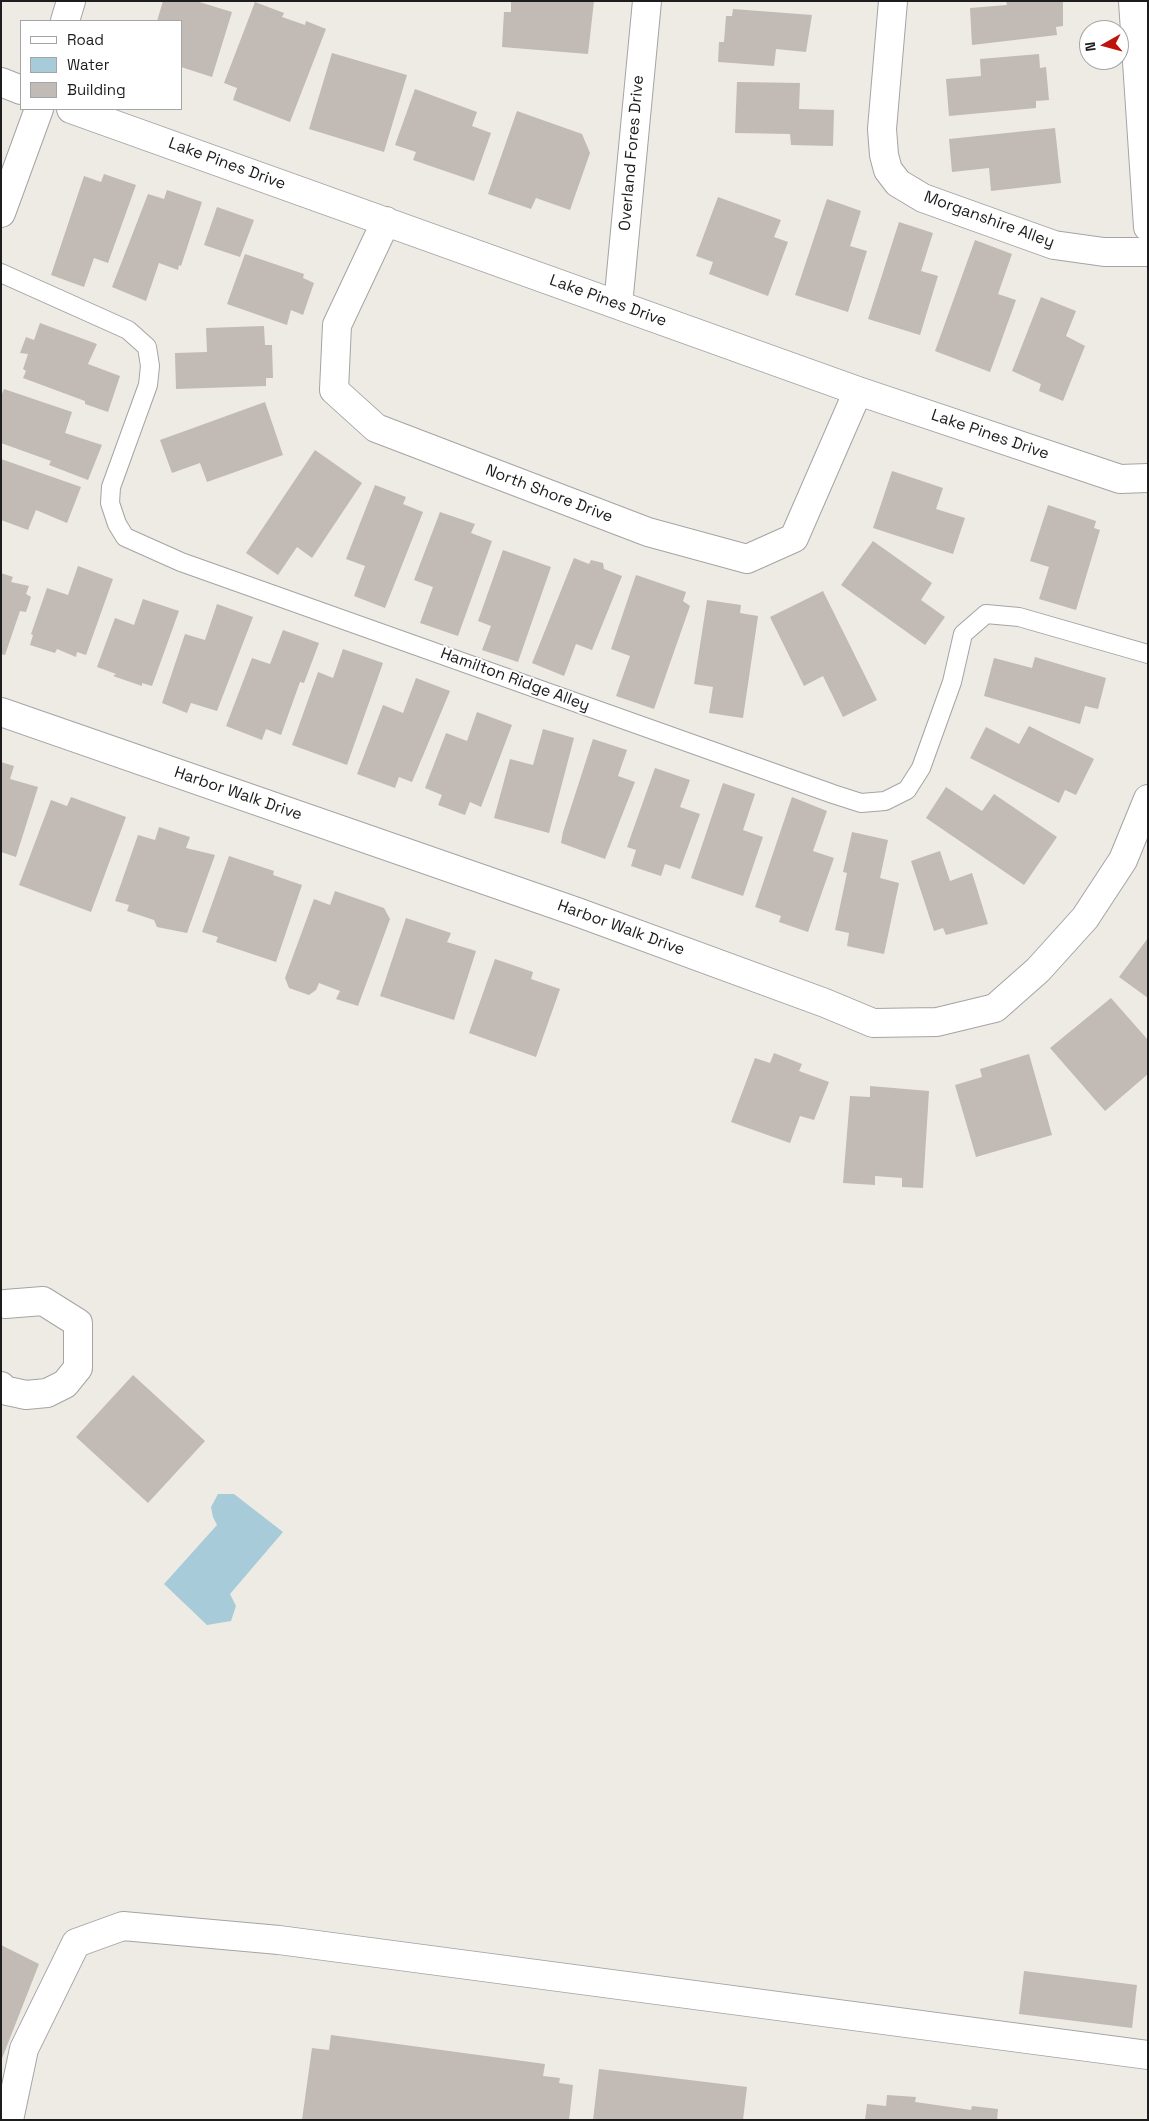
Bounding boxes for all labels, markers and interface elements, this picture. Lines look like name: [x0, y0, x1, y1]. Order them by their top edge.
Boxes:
legend: [20, 20, 182, 110]
north arrow: [1079, 20, 1129, 70]
text: Road: [67, 30, 104, 49]
text: N: [1081, 41, 1100, 52]
text: Water: [67, 55, 109, 74]
street label: Overland Fores Drive: [616, 74, 648, 232]
text: Building: [67, 80, 126, 99]
street label: Lake Pines Drive: [166, 134, 288, 194]
street label: Morganshire Alley: [921, 187, 1057, 253]
street label: Lake Pines Drive: [547, 271, 669, 331]
street label: Lake Pines Drive: [929, 406, 1051, 464]
street label: North Shore Drive: [483, 461, 615, 527]
street label: Hamilton Ridge Alley: [438, 644, 592, 716]
street label: Harbor Walk Drive: [171, 763, 305, 825]
street label: Harbor Walk Drive: [555, 896, 687, 960]

